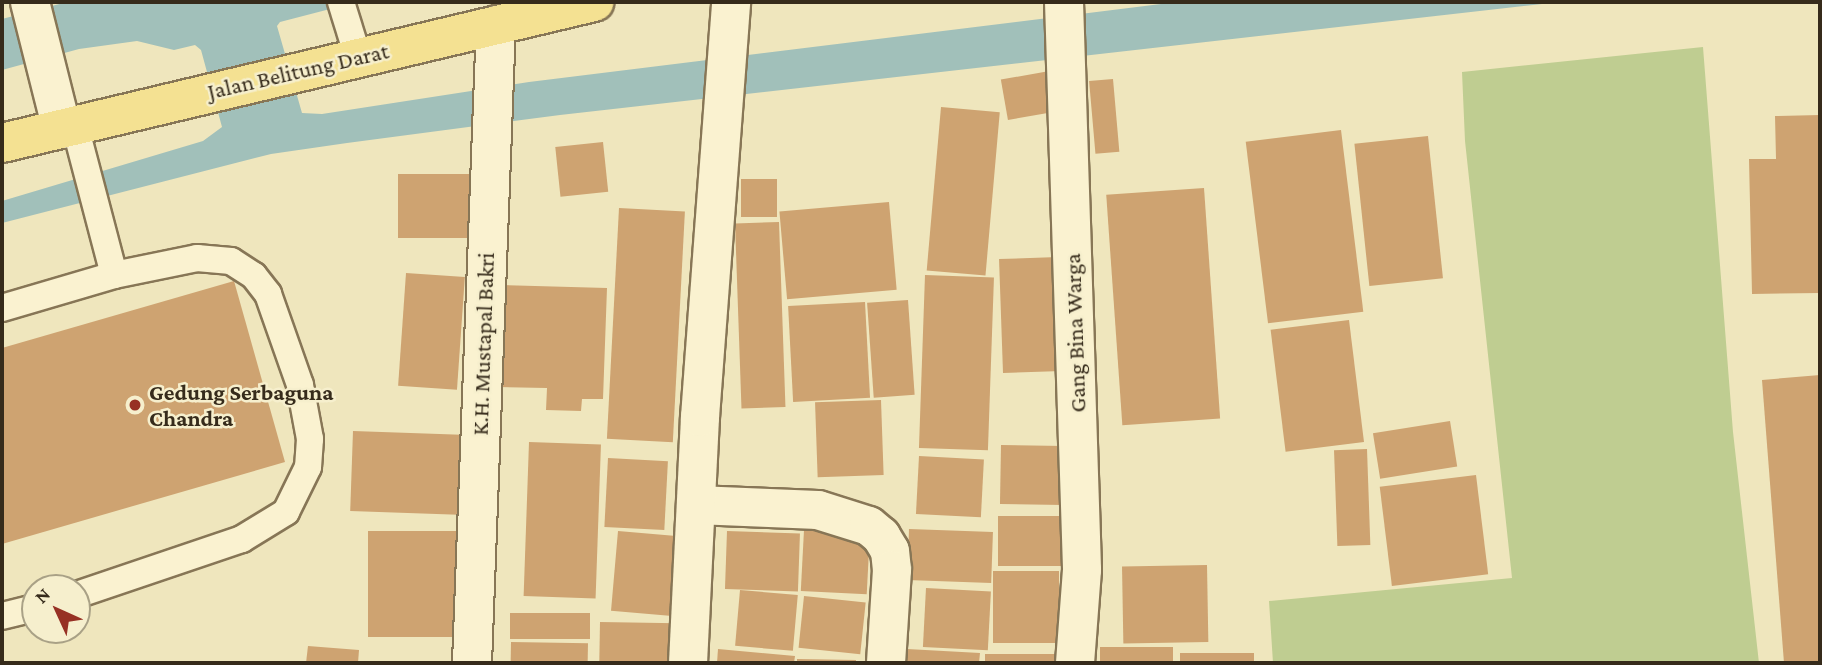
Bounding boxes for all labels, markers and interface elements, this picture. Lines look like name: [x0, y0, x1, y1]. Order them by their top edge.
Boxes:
street label: Jalan Belitung Darat: [205, 37, 391, 105]
street label: K.H. Mustapal Bakri: [466, 252, 500, 436]
street label: Gang Bina Warga: [1058, 253, 1092, 413]
place label: Gedung Serbaguna Chandra: [149, 378, 333, 432]
marker: Gedung Serbaguna Chandra: [127, 397, 143, 413]
north arrow: [21, 574, 91, 644]
text: N: [30, 583, 54, 607]

